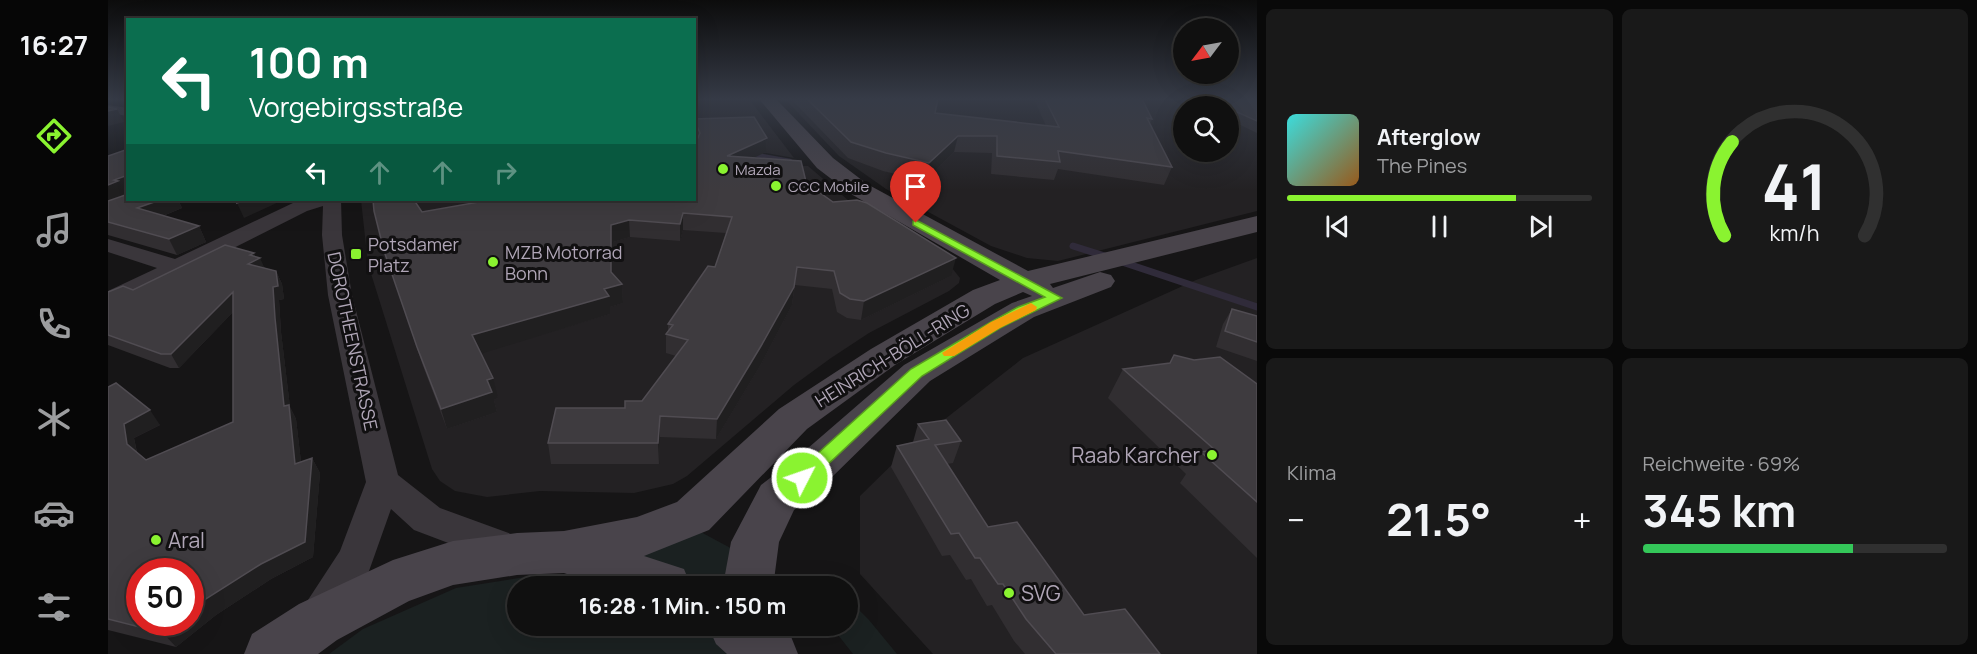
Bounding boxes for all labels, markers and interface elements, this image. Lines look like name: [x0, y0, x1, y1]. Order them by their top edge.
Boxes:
north arrow: [1173, 18, 1239, 84]
map controls: [1173, 18, 1239, 162]
text: 16:27: [20, 26, 88, 63]
text: 100 m: [249, 33, 369, 91]
icon: left: [150, 42, 228, 120]
text: Vorgebirgsstraße: [249, 88, 463, 125]
button: search: [1173, 96, 1239, 162]
icon: directions: [33, 115, 75, 157]
text: Afterglow: [1377, 122, 1481, 152]
text: 41: [1762, 143, 1827, 229]
text: The Pines: [1377, 152, 1467, 179]
icon: left: [300, 156, 333, 189]
icon: ahead: [363, 156, 396, 189]
icon: ahead: [426, 156, 459, 189]
icon: right: [489, 156, 522, 189]
place label: Mazda: [735, 159, 781, 180]
pin: [890, 161, 941, 223]
marker: Mazda: [716, 162, 730, 176]
icon: arrive: [899, 170, 932, 203]
place label: CCC Mobile: [788, 176, 870, 197]
marker: CCC Mobile: [769, 179, 783, 193]
icon: music: [33, 209, 75, 251]
icon: previous: [1321, 210, 1354, 243]
icon: pause: [1423, 210, 1456, 243]
icon: next: [1524, 210, 1557, 243]
text: km/h: [1770, 218, 1820, 247]
place label: Potsdamer Platz: [368, 232, 460, 277]
place label: MZB Motorrad Bonn: [505, 240, 622, 285]
marker: Potsdamer Platz: [349, 247, 363, 261]
street label: DOROTHEENSTRASSE: [322, 250, 384, 432]
marker: MZB Motorrad Bonn: [486, 255, 500, 269]
street label: HEINRICH-BÖLL-RING: [810, 298, 974, 412]
icon: phone: [33, 303, 75, 345]
icon: climate: [33, 398, 75, 440]
place label: Raab Karcher: [1071, 441, 1200, 469]
position arrow: [770, 446, 834, 510]
marker: Raab Karcher: [1205, 448, 1219, 462]
text: Reichweite · 69%: [1643, 450, 1800, 477]
text: Klima: [1287, 459, 1336, 486]
text: 345 km: [1643, 479, 1796, 541]
text: 21.5°: [1386, 488, 1491, 550]
icon: car: [33, 492, 75, 534]
text: −: [1287, 497, 1305, 542]
text: +: [1572, 497, 1591, 542]
place label: Aral: [168, 526, 205, 554]
marker: Aral: [149, 533, 163, 547]
speed limit sign: 50: [126, 558, 204, 636]
place label: SVG: [1021, 579, 1061, 607]
icon: filters: [33, 586, 75, 628]
marker: SVG: [1002, 586, 1016, 600]
text: 16:28 · 1 Min. · 150 m: [579, 591, 786, 621]

